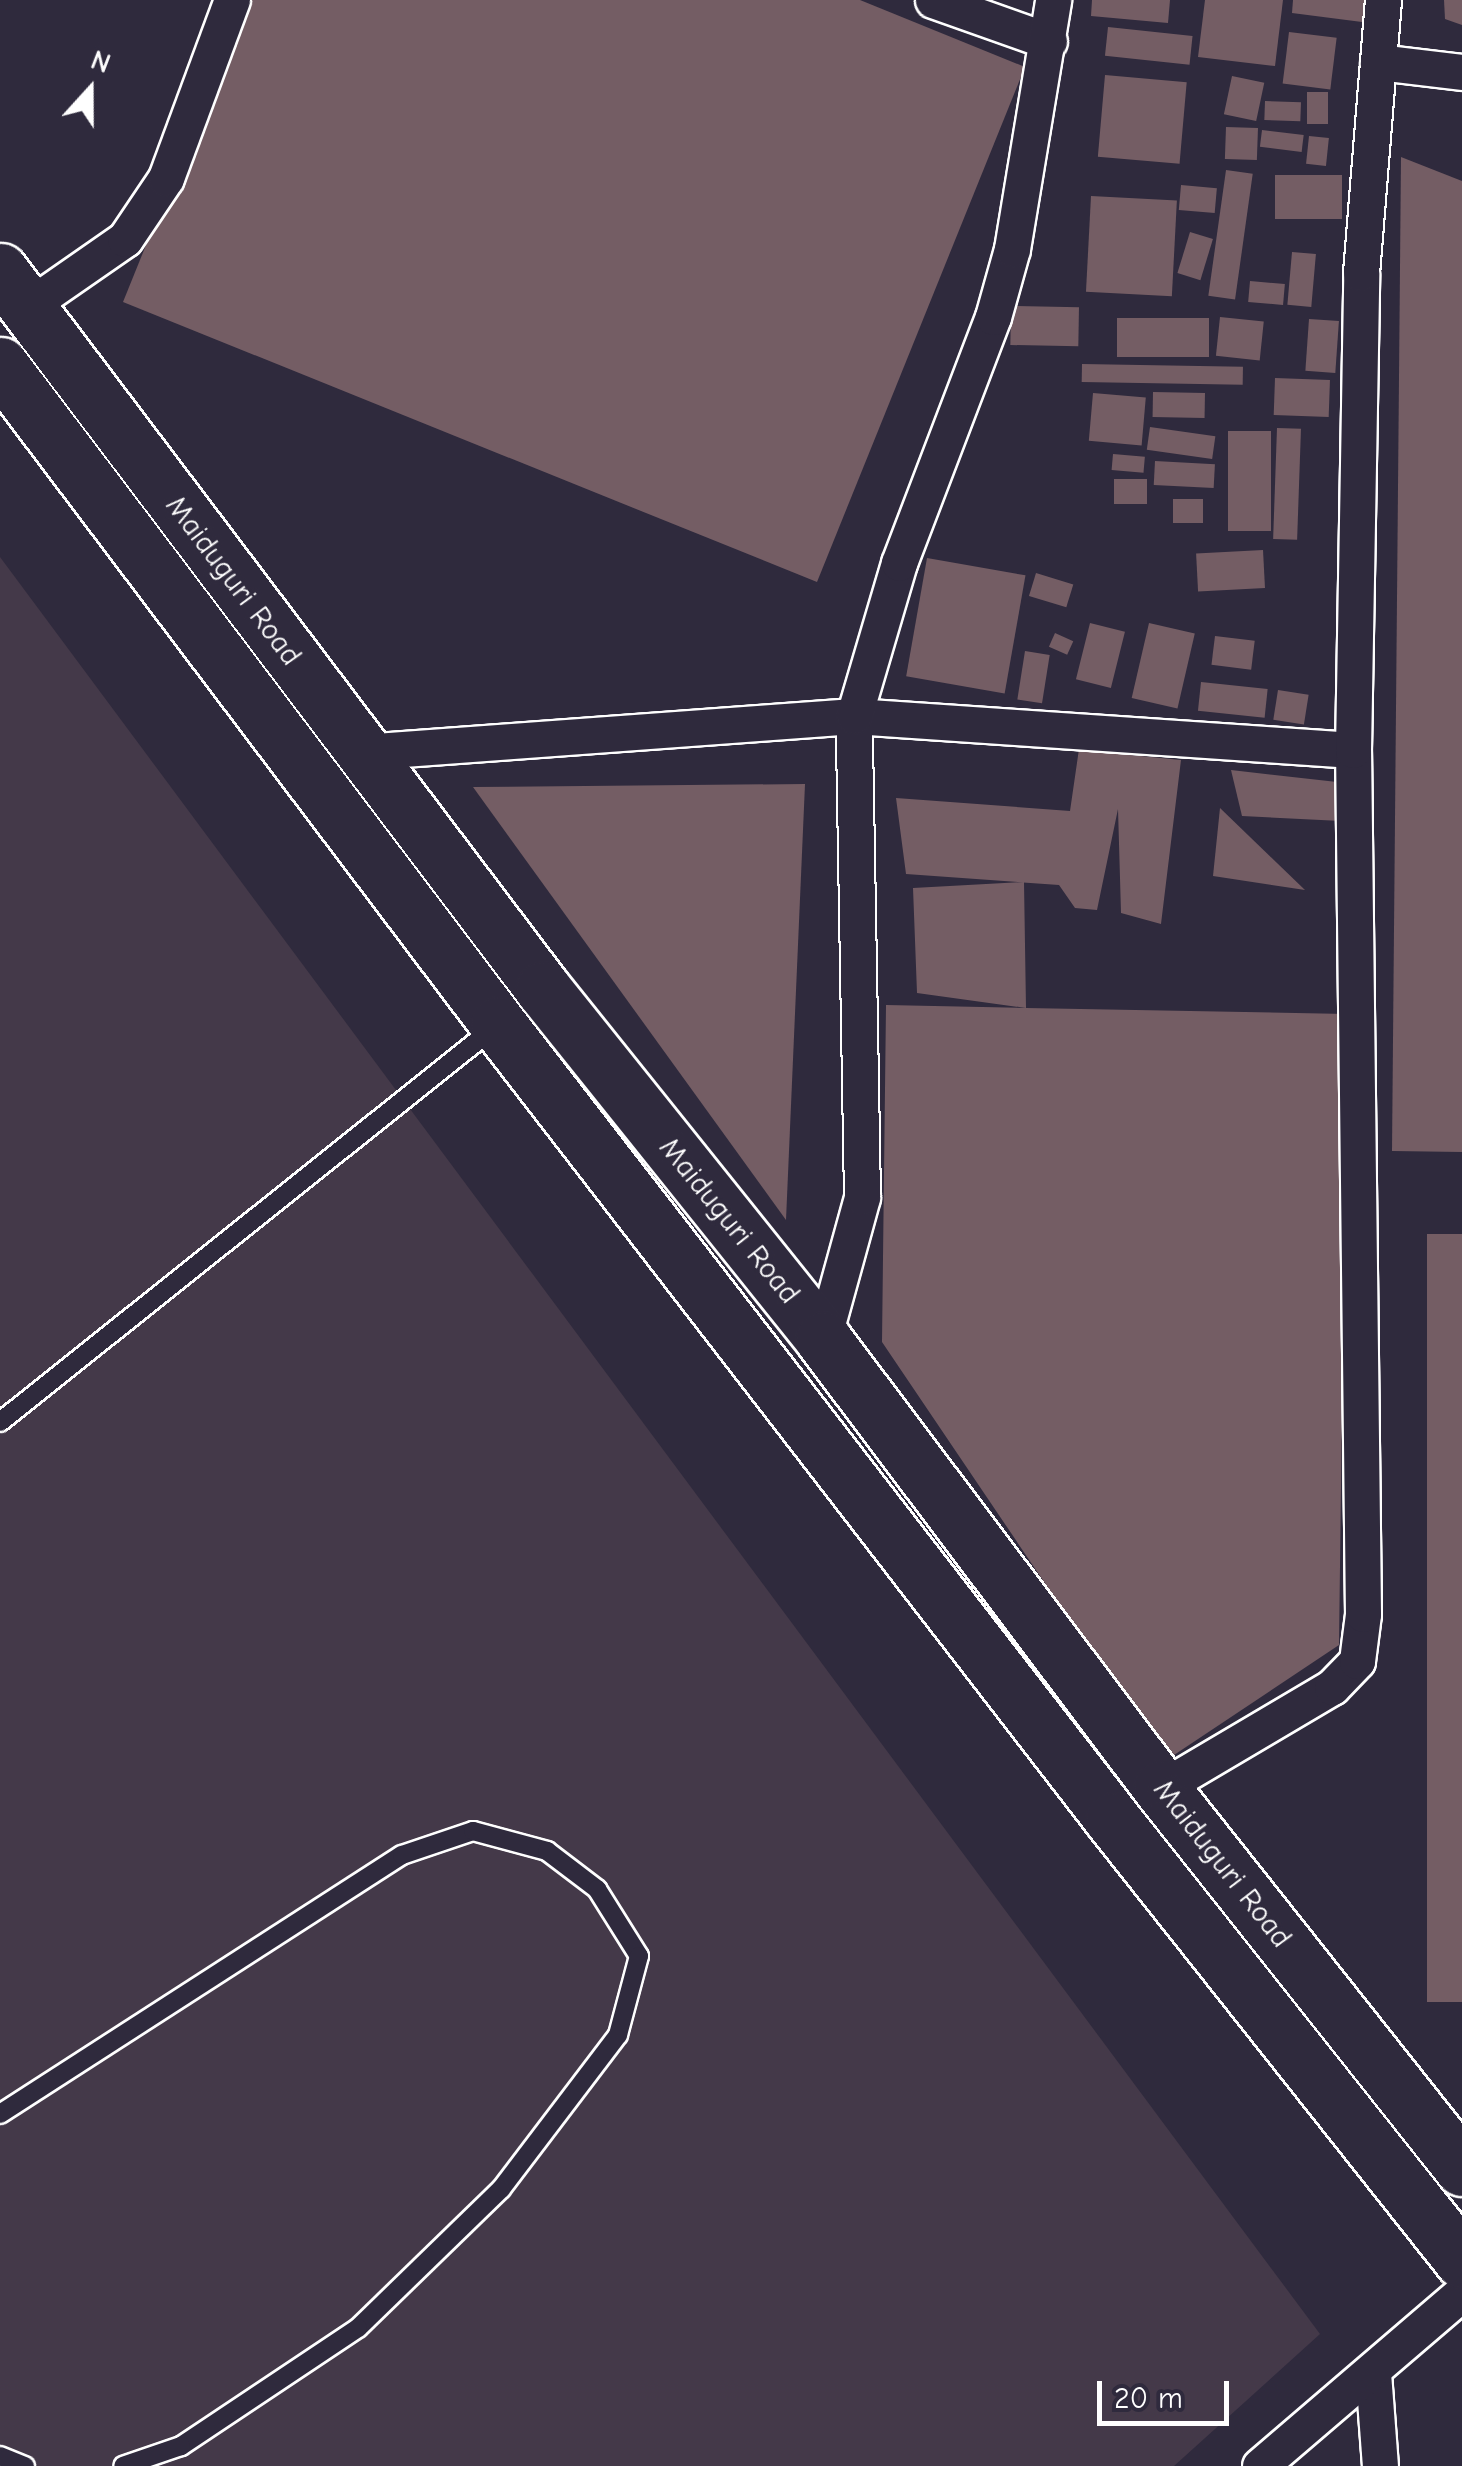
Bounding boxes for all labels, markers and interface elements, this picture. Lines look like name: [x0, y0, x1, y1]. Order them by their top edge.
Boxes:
north arrow: [40, 40, 140, 140]
text: N: [86, 44, 115, 80]
street label: Maiduguri Road: [157, 489, 309, 673]
street label: Maiduguri Road: [651, 1131, 807, 1311]
street label: Maiduguri Road: [1145, 1773, 1299, 1955]
scale bar: [1102, 2361, 1234, 2423]
text: 20 m: [1114, 2381, 1183, 2416]

